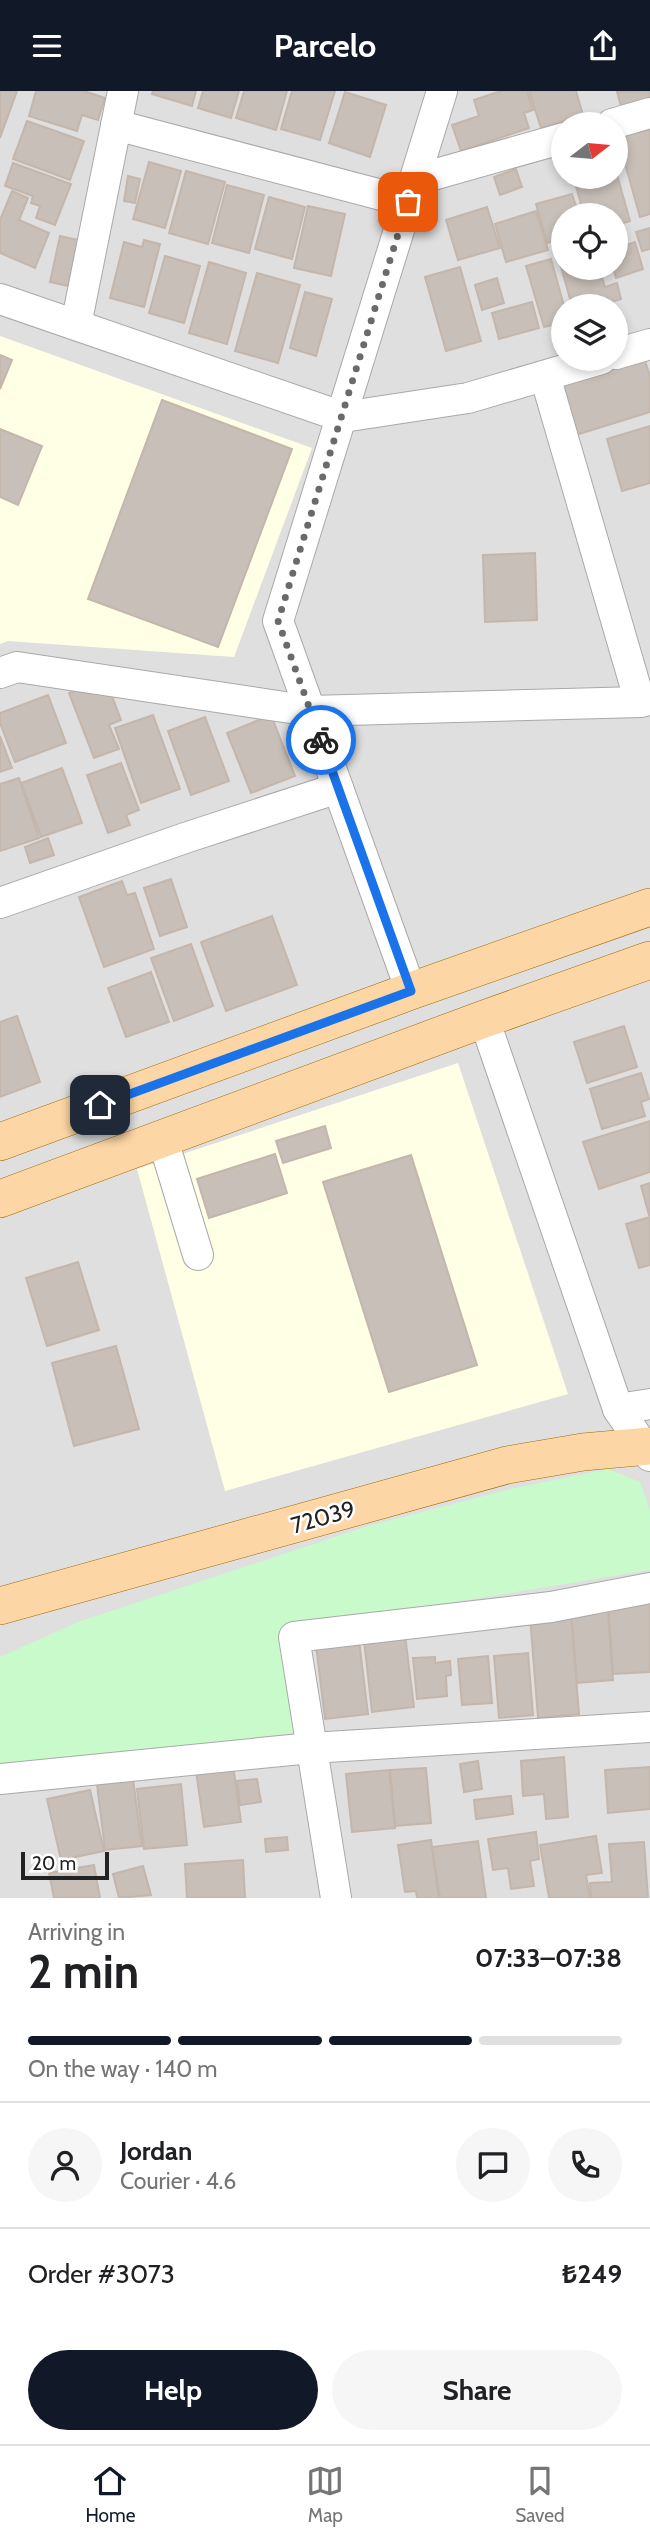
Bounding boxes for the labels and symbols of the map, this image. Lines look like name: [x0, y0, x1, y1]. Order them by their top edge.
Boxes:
north arrow: [551, 112, 628, 189]
pin: [378, 172, 438, 232]
courier: [286, 705, 356, 775]
pin: [70, 1075, 130, 1135]
street label: 72039: [288, 1495, 358, 1539]
scale bar: [21, 1849, 108, 1881]

